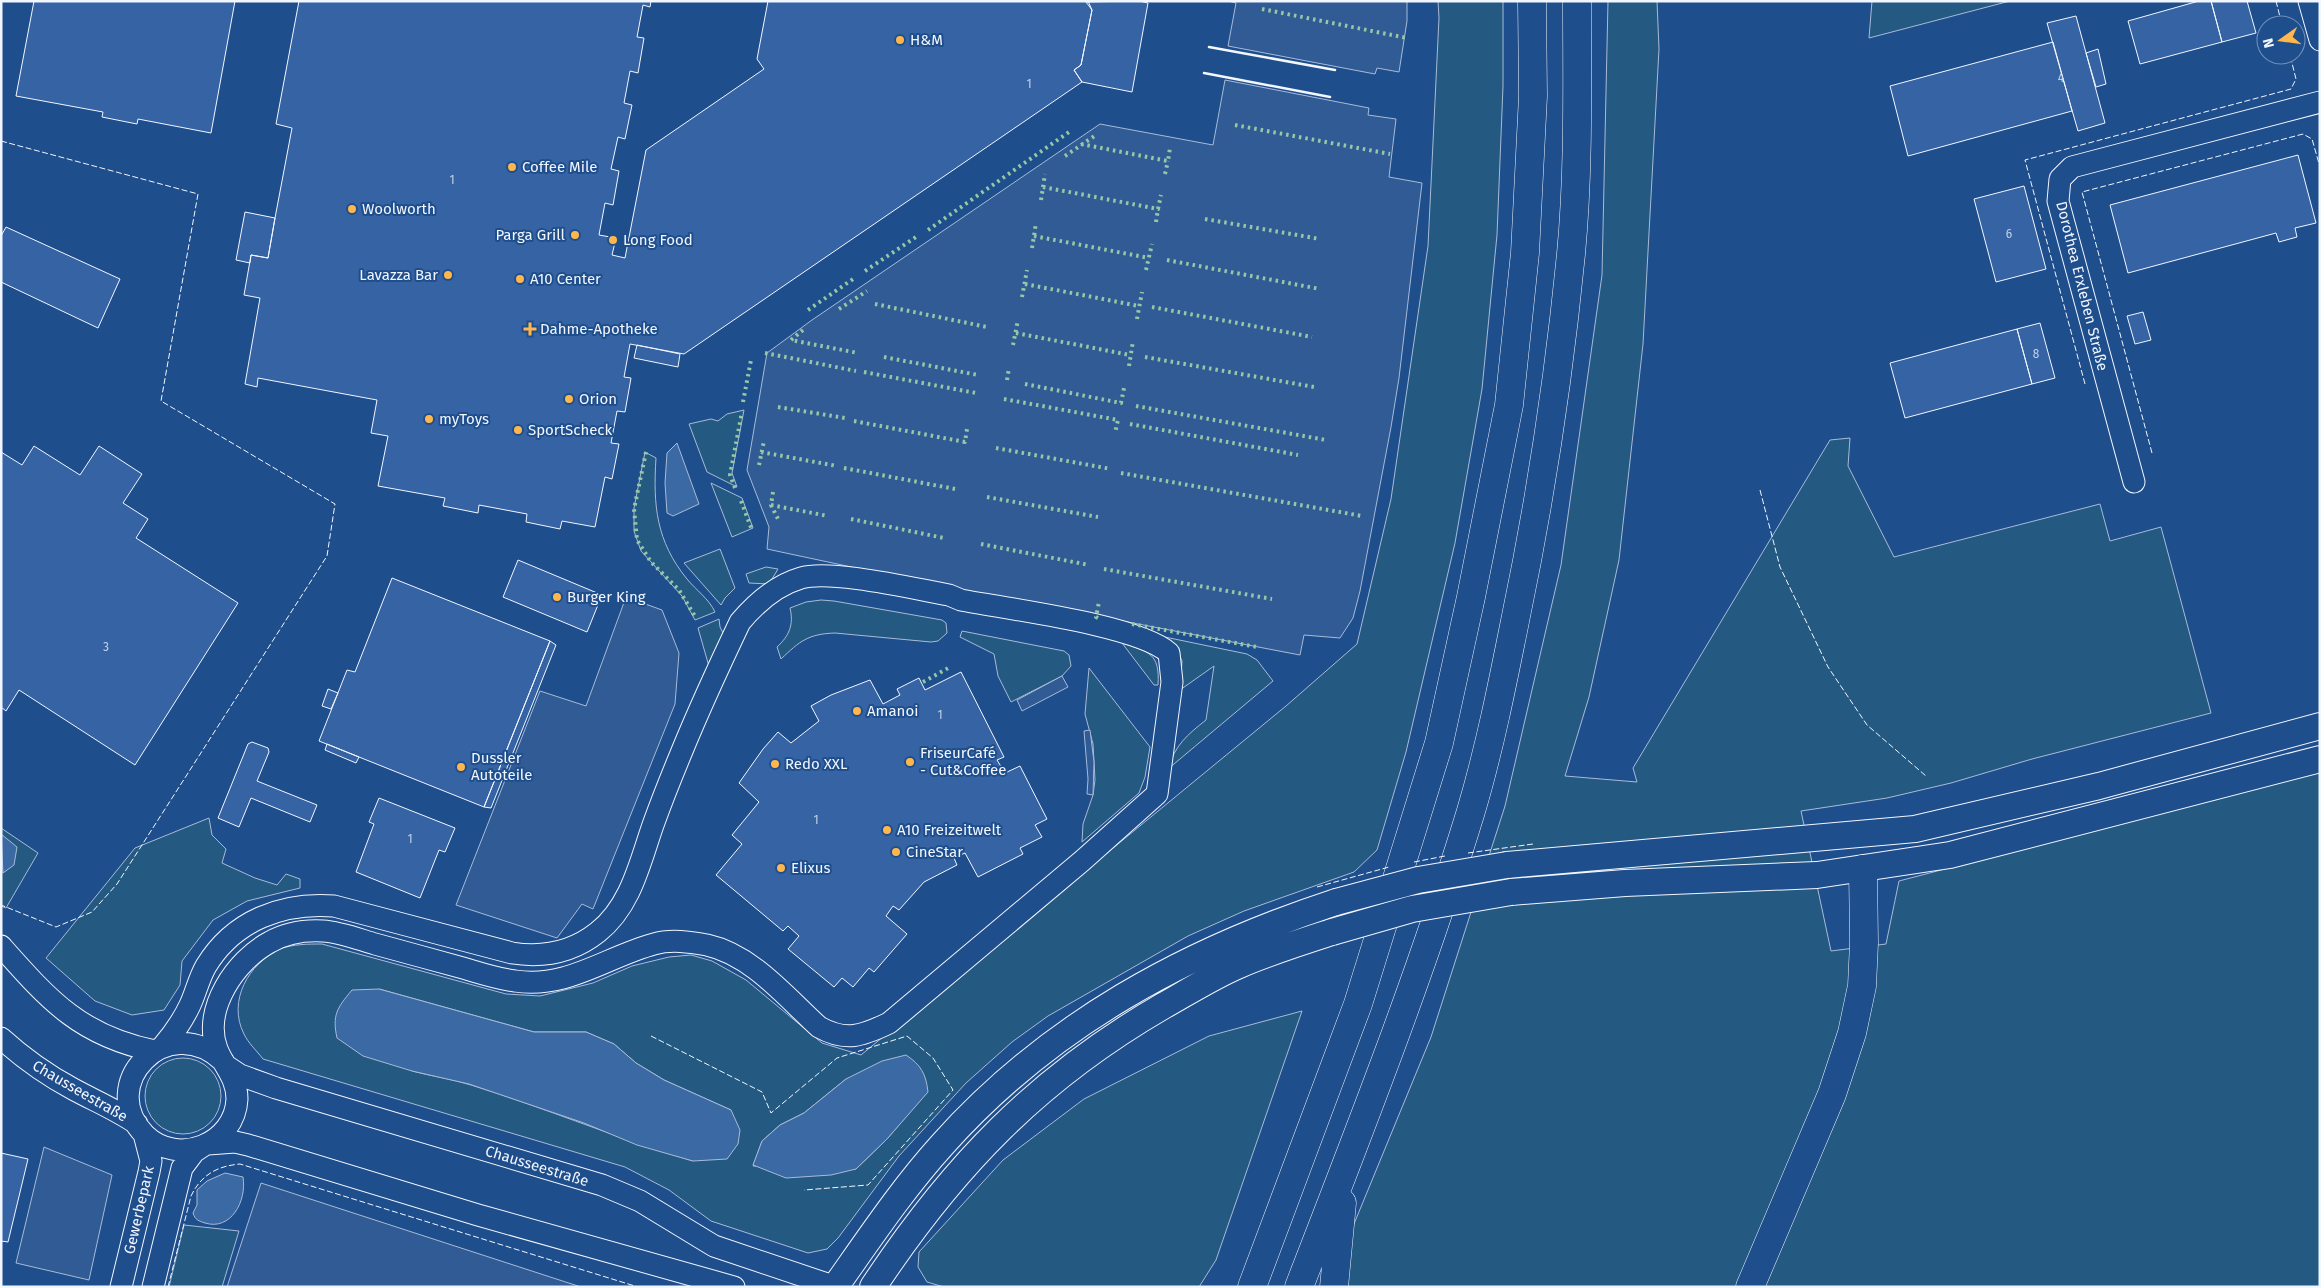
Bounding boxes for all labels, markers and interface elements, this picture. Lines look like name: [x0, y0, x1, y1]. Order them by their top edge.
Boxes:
north arrow: [2256, 15, 2306, 65]
place label: H&M: [910, 31, 943, 49]
marker: H&M: [894, 34, 906, 46]
text: N: [2259, 36, 2278, 50]
house number: 4: [2058, 71, 2065, 85]
house number: 1: [1026, 77, 1032, 91]
place label: Coffee Mile: [522, 158, 597, 176]
marker: Coffee Mile: [506, 161, 518, 173]
house number: 1: [449, 173, 455, 187]
street label: Dorothea Erxleben Straße: [2052, 199, 2112, 373]
place label: Woolworth: [362, 200, 436, 218]
marker: Woolworth: [346, 203, 358, 215]
place label: Parga Grill: [495, 226, 566, 244]
house number: 6: [2006, 227, 2012, 241]
marker: Parga Grill: [569, 229, 581, 241]
place label: Long Food: [623, 231, 693, 249]
marker: Long Food: [607, 234, 619, 246]
place label: Lavazza Bar: [359, 266, 438, 284]
marker: Lavazza Bar: [442, 269, 454, 281]
place label: A10 Center: [530, 270, 601, 288]
marker: A10 Center: [514, 273, 526, 285]
place label: Dahme-Apotheke: [540, 320, 658, 338]
marker: Dahme-Apotheke: [524, 323, 536, 335]
house number: 8: [2033, 347, 2040, 361]
place label: Orion: [579, 390, 617, 408]
marker: Orion: [563, 393, 575, 405]
place label: myToys: [439, 410, 489, 428]
marker: myToys: [423, 413, 435, 425]
place label: SportScheck: [528, 421, 613, 439]
marker: SportScheck: [512, 424, 524, 436]
place label: Burger King: [567, 588, 646, 606]
marker: Burger King: [551, 591, 563, 603]
house number: 3: [103, 640, 109, 654]
place label: Amanoi: [867, 702, 918, 720]
marker: Amanoi: [851, 705, 863, 717]
house number: 1: [937, 708, 943, 722]
place label: FriseurCafé - Cut&Coffee: [920, 744, 1006, 779]
place label: Dussler Autoteile: [471, 749, 532, 784]
place label: Redo XXL: [785, 755, 848, 773]
marker: FriseurCafé - Cut&Coffee: [904, 756, 916, 768]
marker: Redo XXL: [769, 758, 781, 770]
marker: Dussler Autoteile: [455, 761, 467, 773]
house number: 1: [813, 813, 819, 827]
place label: A10 Freizeitwelt: [897, 821, 1002, 839]
marker: A10 Freizeitwelt: [881, 824, 893, 836]
house number: 1: [407, 832, 413, 846]
place label: CineStar: [906, 843, 963, 861]
marker: CineStar: [890, 846, 902, 858]
place label: Elixus: [791, 859, 830, 877]
marker: Elixus: [775, 862, 787, 874]
street label: Chausseestraße: [29, 1056, 131, 1126]
street label: Chausseestraße: [483, 1142, 591, 1190]
street label: Gewerbepark: [120, 1164, 158, 1256]

